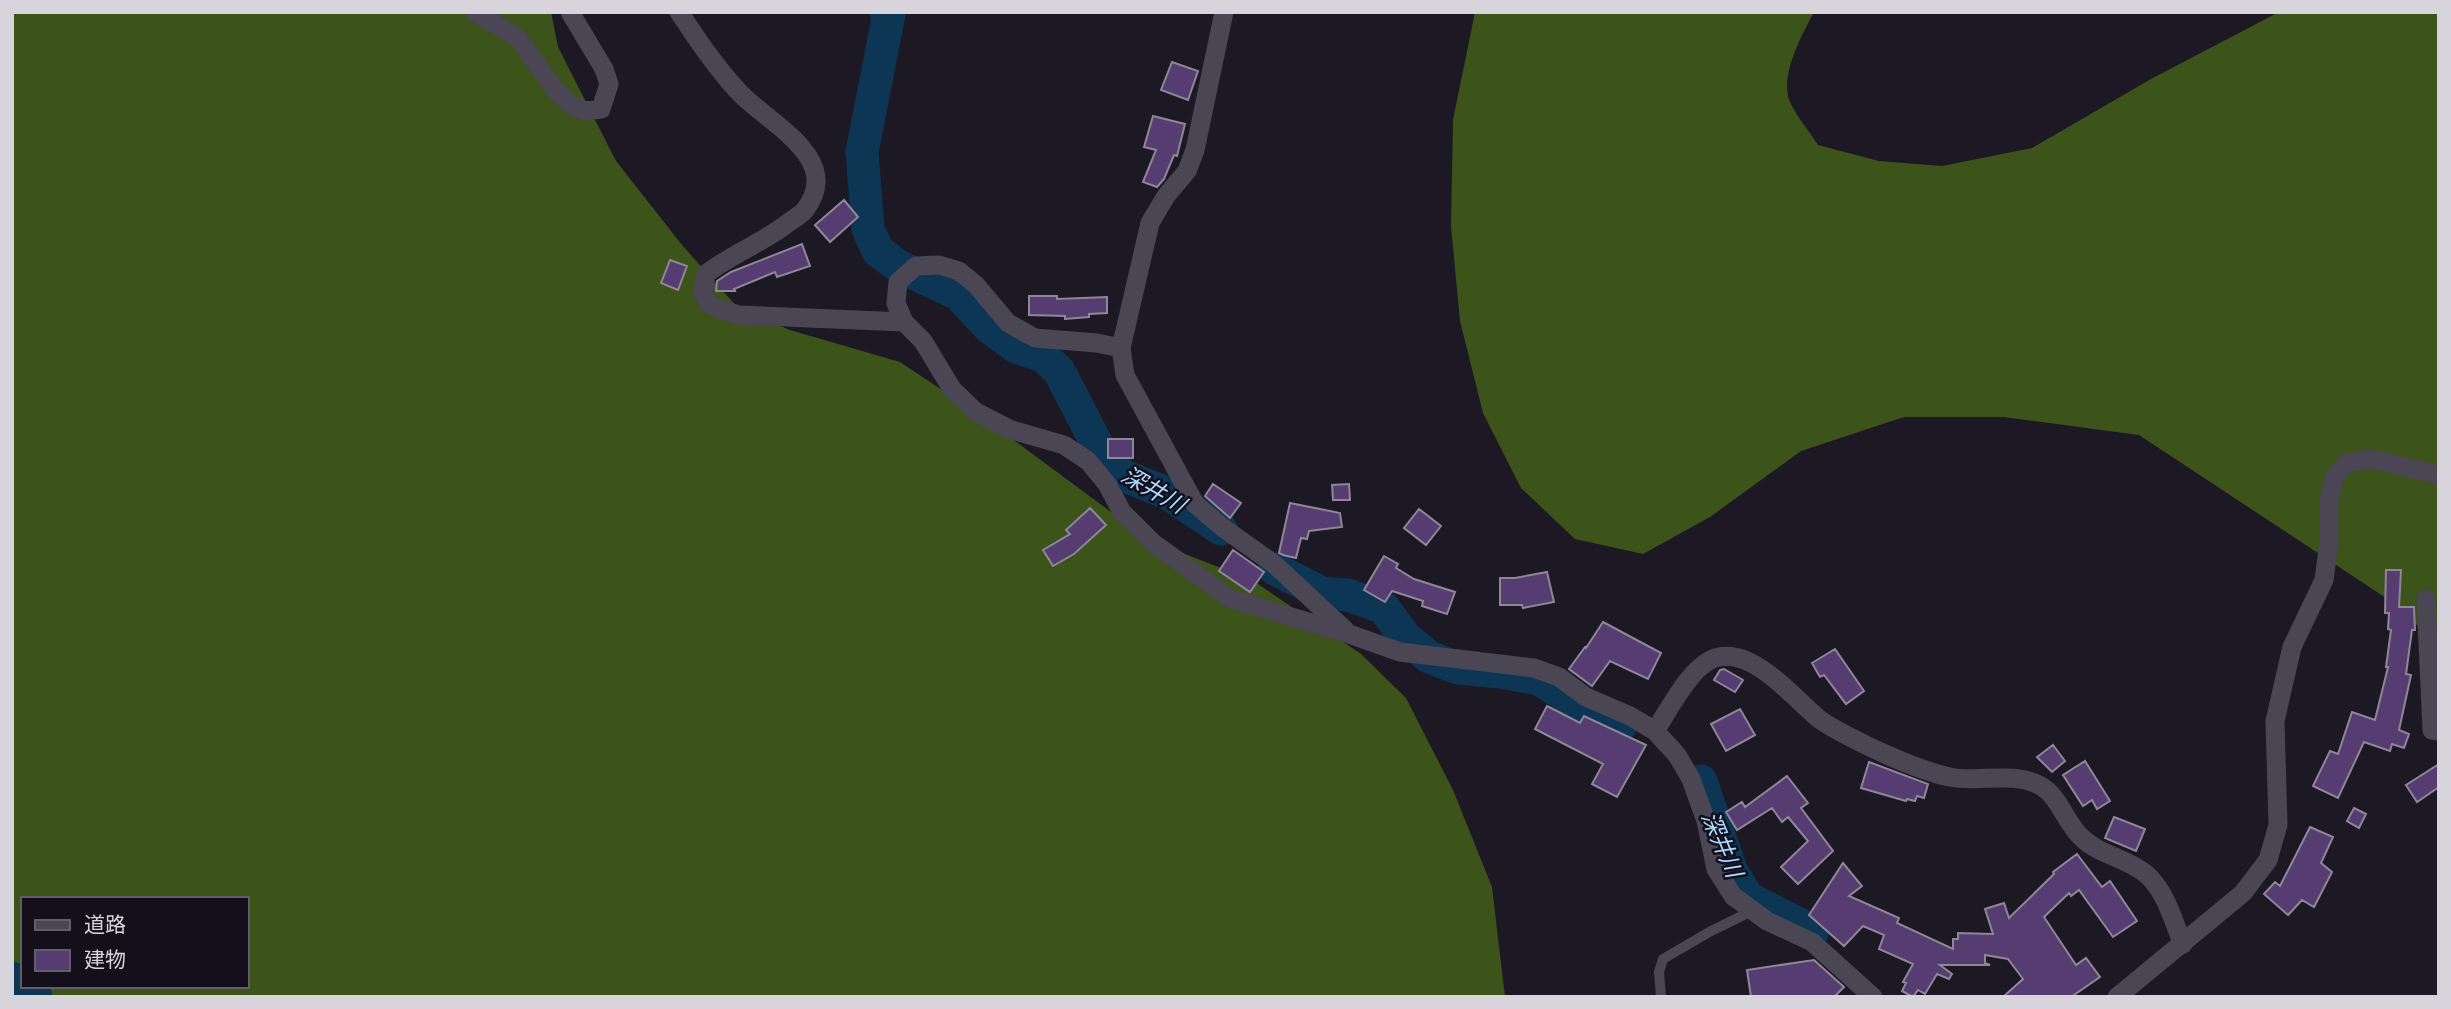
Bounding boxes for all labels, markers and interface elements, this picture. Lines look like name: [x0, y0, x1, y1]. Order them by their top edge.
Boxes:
water label: 深井川: [1116, 458, 1194, 522]
water label: 深井川: [1695, 806, 1752, 885]
legend: [21, 897, 248, 988]
text: 道路: [84, 910, 126, 938]
text: 建物: [84, 945, 126, 973]

